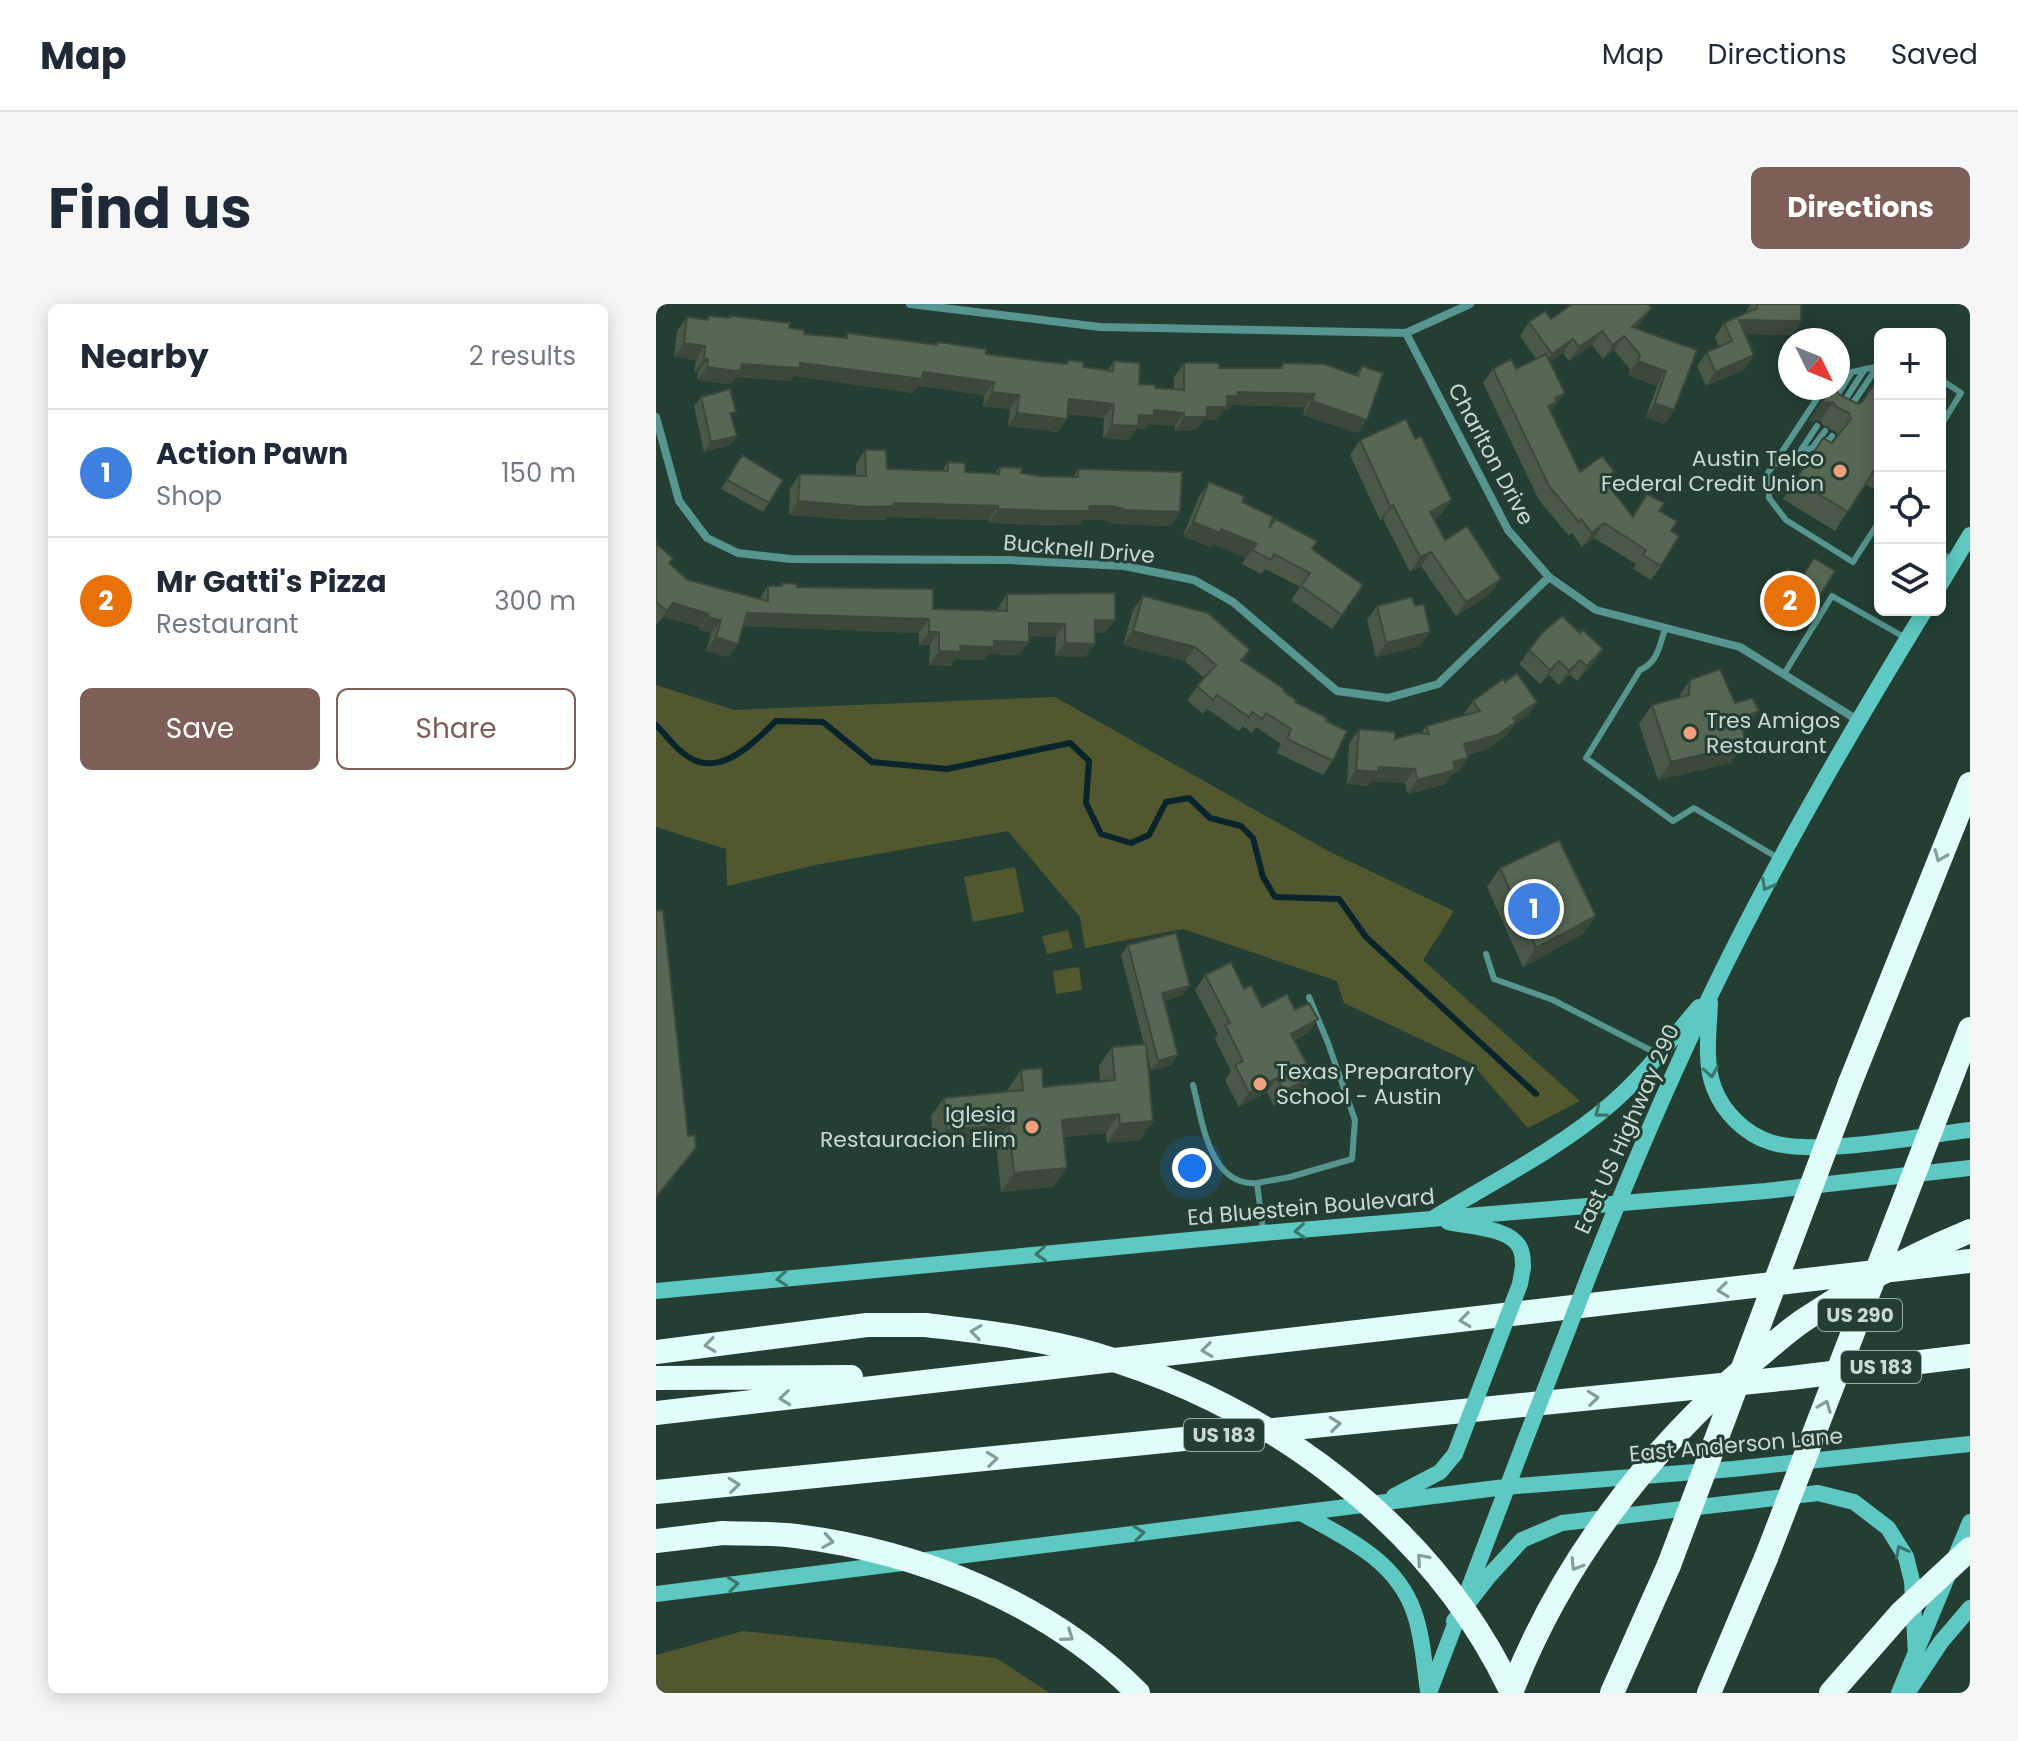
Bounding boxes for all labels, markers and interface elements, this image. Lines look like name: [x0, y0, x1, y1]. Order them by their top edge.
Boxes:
text: Map: [40, 29, 127, 82]
text: Map: [1602, 35, 1664, 74]
text: Directions: [1708, 35, 1847, 74]
text: Saved: [1891, 35, 1978, 74]
button: Directions: [1751, 167, 1970, 249]
text: Find us: [48, 169, 252, 248]
north arrow: [1778, 328, 1850, 400]
map controls: [1874, 328, 1946, 616]
button: +: [1874, 328, 1946, 400]
text: Nearby: [80, 332, 209, 380]
text: 2 results: [469, 338, 576, 374]
street label: Charlton Drive: [1441, 378, 1541, 530]
button: −: [1874, 400, 1946, 472]
text: Action Pawn: [156, 432, 348, 475]
place label: Austin Telco Federal Credit Union: [1601, 443, 1824, 499]
text: 1: [101, 455, 111, 491]
text: 150 m: [501, 455, 576, 491]
marker: Austin Telco Federal Credit Union: [1831, 462, 1849, 480]
button: locate: [1874, 472, 1946, 544]
text: Shop: [156, 478, 222, 514]
street label: Bucknell Drive: [1002, 527, 1156, 571]
button: layers: [1874, 544, 1946, 616]
text: Mr Gatti's Pizza: [156, 560, 387, 603]
pin: 2: [1764, 571, 1816, 631]
text: 2: [99, 583, 113, 619]
text: 300 m: [494, 583, 576, 619]
text: Restaurant: [156, 606, 299, 642]
button: Save: [80, 688, 320, 770]
button: Share: [336, 688, 576, 770]
place label: Tres Amigos Restaurant: [1706, 705, 1840, 761]
marker: Tres Amigos Restaurant: [1681, 724, 1699, 742]
one-way arrow: [1934, 848, 1950, 862]
one-way arrow: [1761, 876, 1776, 891]
pin: 1: [1508, 879, 1560, 939]
street label: East US Highway 290: [1567, 1019, 1687, 1239]
place label: Texas Preparatory School - Austin: [1276, 1056, 1475, 1112]
one-way arrow: [1701, 1065, 1718, 1078]
marker: Texas Preparatory School - Austin: [1251, 1075, 1269, 1093]
place label: Iglesia Restauracion Elim: [820, 1099, 1016, 1155]
one-way arrow: [1595, 1102, 1610, 1117]
marker: Iglesia Restauracion Elim: [1023, 1118, 1041, 1136]
your location: [1172, 1148, 1212, 1188]
street label: Ed Bluestein Boulevard: [1186, 1181, 1436, 1233]
one-way arrow: [1293, 1222, 1306, 1239]
one-way arrow: [1034, 1246, 1047, 1263]
one-way arrow: [775, 1270, 788, 1287]
one-way arrow: [1716, 1281, 1729, 1298]
road number: US 290: [1818, 1299, 1902, 1331]
one-way arrow: [1458, 1311, 1472, 1328]
one-way arrow: [970, 1324, 983, 1341]
one-way arrow: [703, 1336, 717, 1353]
one-way arrow: [1200, 1341, 1214, 1358]
road number: US 183: [1841, 1351, 1921, 1383]
one-way arrow: [778, 1390, 791, 1407]
one-way arrow: [1587, 1390, 1600, 1407]
one-way arrow: [1815, 1400, 1831, 1414]
one-way arrow: [1329, 1416, 1342, 1433]
road number: US 183: [1184, 1419, 1264, 1451]
street label: East Anderson Lane: [1628, 1420, 1844, 1470]
one-way arrow: [986, 1450, 999, 1467]
one-way arrow: [728, 1476, 741, 1493]
one-way arrow: [1133, 1525, 1146, 1542]
one-way arrow: [822, 1532, 835, 1549]
one-way arrow: [1896, 1545, 1911, 1560]
one-way arrow: [1417, 1553, 1432, 1568]
one-way arrow: [1570, 1556, 1585, 1571]
one-way arrow: [727, 1576, 740, 1593]
one-way arrow: [1060, 1626, 1074, 1641]

